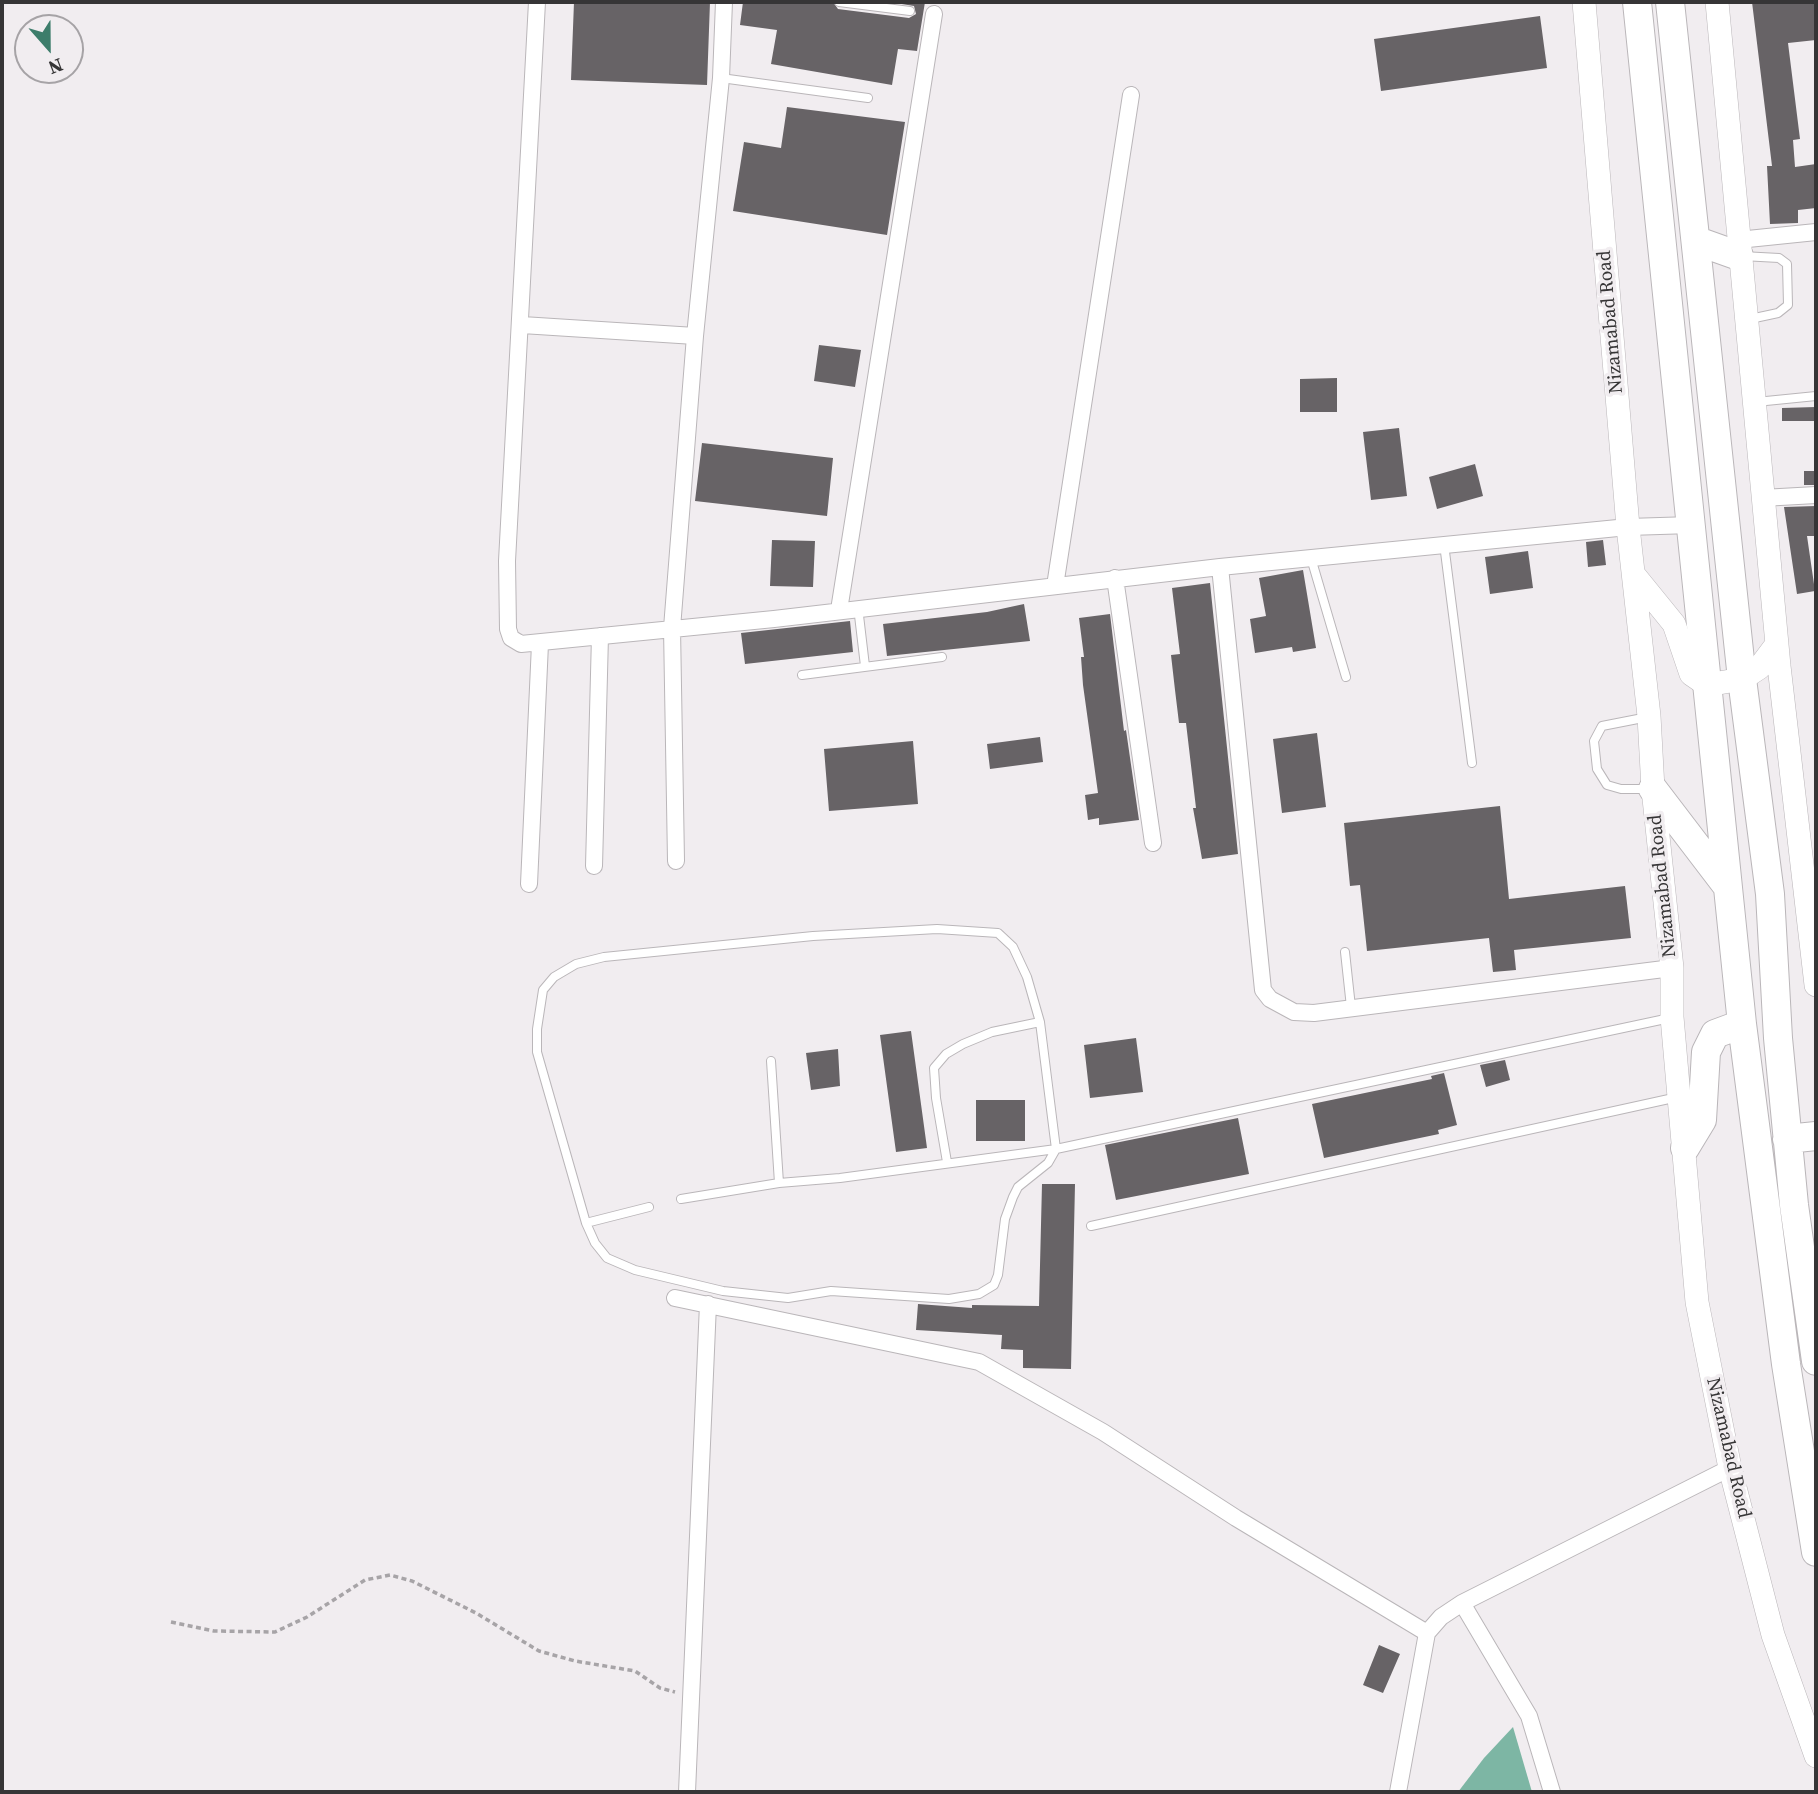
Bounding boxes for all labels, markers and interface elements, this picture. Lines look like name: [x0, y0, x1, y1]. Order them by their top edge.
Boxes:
north arrow: [14, 14, 84, 84]
text: N: [45, 52, 67, 81]
street label: Nizamabad Road: [1593, 250, 1629, 394]
street label: Nizamabad Road: [1644, 813, 1682, 959]
street label: Nizamabad Road: [1701, 1376, 1755, 1520]

